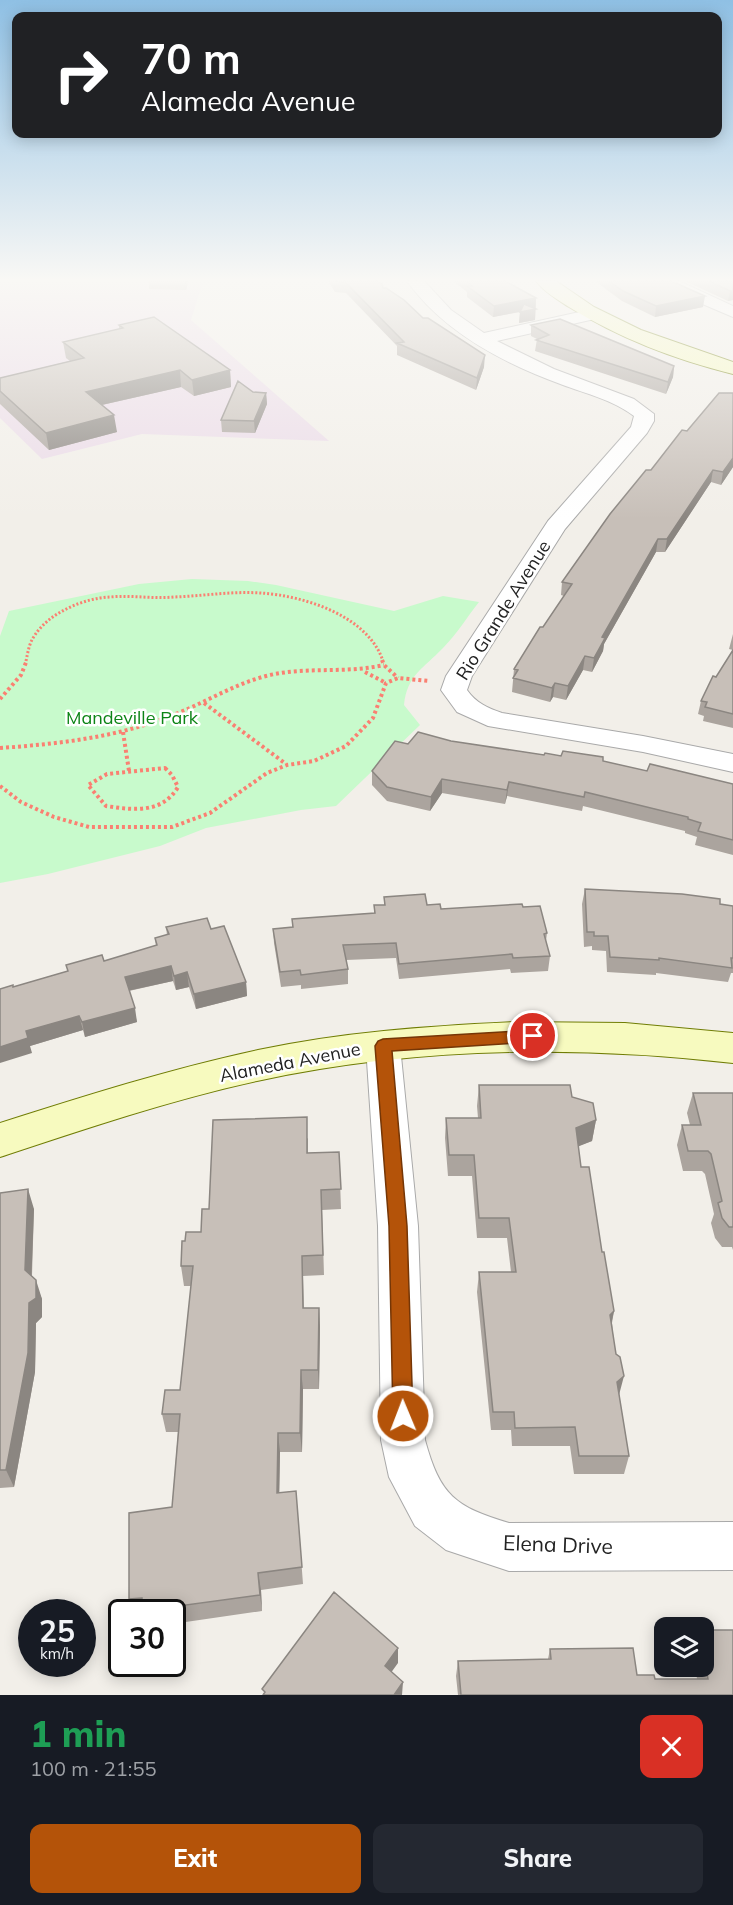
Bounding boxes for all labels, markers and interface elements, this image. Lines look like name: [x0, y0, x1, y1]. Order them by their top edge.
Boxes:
text: 70 m: [141, 32, 241, 85]
icon: right: [42, 36, 120, 114]
text: Alameda Avenue: [141, 84, 355, 118]
street label: Rio Grande Avenue: [451, 536, 555, 684]
park label: Mandeville Park: [66, 706, 199, 729]
pin: [507, 1010, 558, 1061]
icon: arrive: [516, 1019, 549, 1052]
street label: Alameda Avenue: [218, 1037, 362, 1087]
position arrow: [371, 1384, 435, 1448]
street label: Elena Drive: [503, 1529, 613, 1559]
speed limit sign: 30: [108, 1599, 186, 1677]
text: 25: [39, 1612, 75, 1650]
map controls: [654, 1617, 714, 1677]
button: layers: [654, 1617, 714, 1677]
text: km/h: [40, 1644, 74, 1663]
text: 1 min: [30, 1711, 126, 1756]
button: close: [640, 1715, 703, 1778]
text: 100 m · 21:55: [30, 1756, 156, 1781]
button: Exit: [30, 1824, 361, 1893]
button: Share: [373, 1824, 703, 1893]

